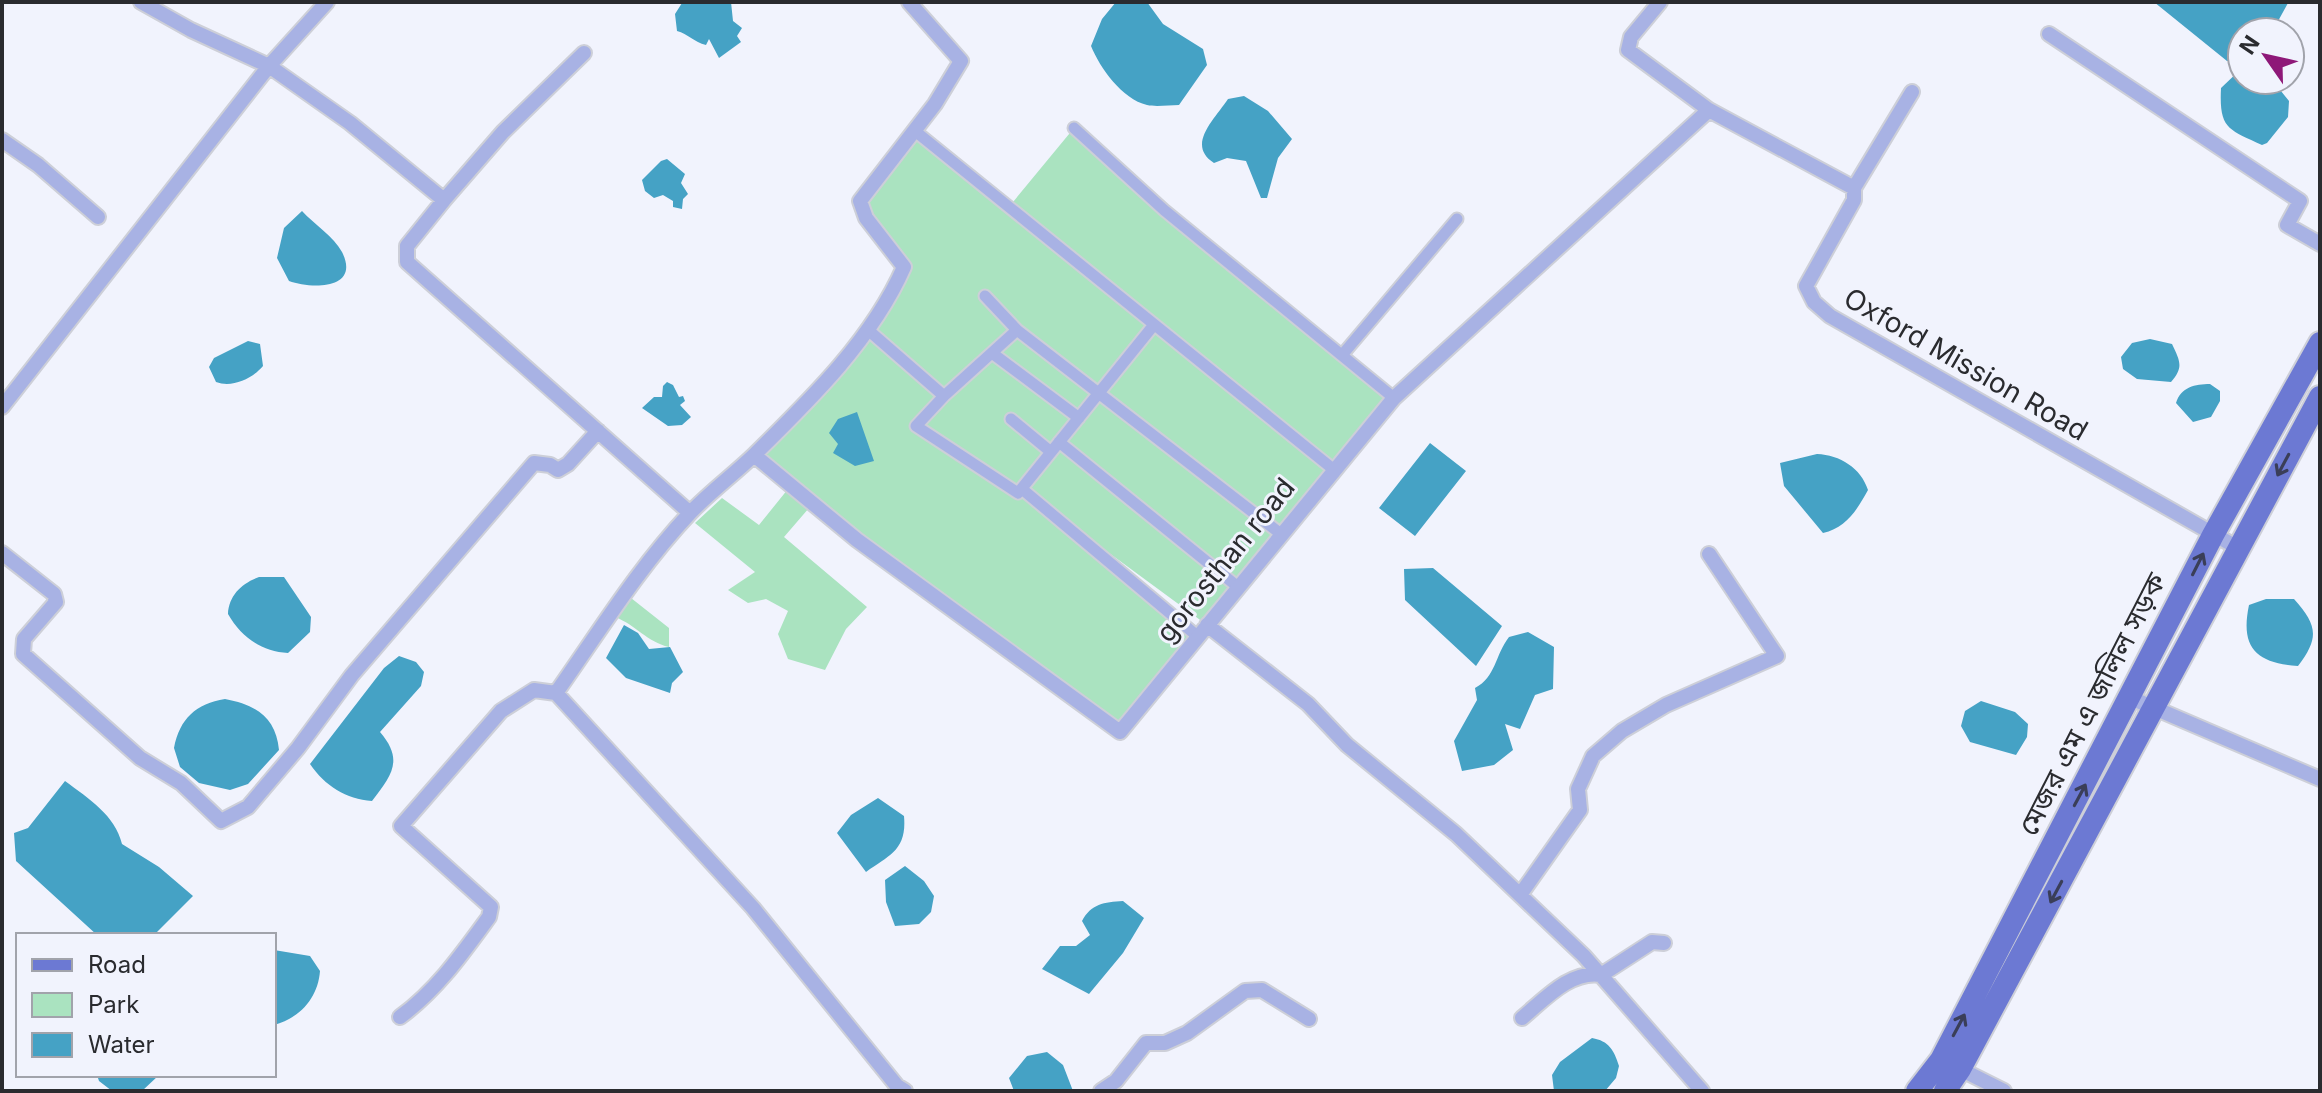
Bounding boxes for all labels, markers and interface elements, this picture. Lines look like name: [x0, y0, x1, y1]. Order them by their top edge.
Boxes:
north arrow: [2226, 16, 2306, 96]
text: N: [2234, 31, 2265, 59]
street label: Oxford Mission Road: [1838, 280, 2094, 448]
one-way arrow: [2274, 453, 2290, 476]
street label: gorosthan road: [1148, 471, 1302, 649]
one-way arrow: [2191, 552, 2206, 576]
street label: মেজর এম এ জলিল সড়ক: [2011, 567, 2173, 841]
one-way arrow: [2072, 784, 2088, 808]
one-way arrow: [2047, 880, 2063, 904]
legend: [16, 933, 276, 1077]
text: Road: [88, 950, 146, 979]
text: Park: [88, 990, 139, 1019]
one-way arrow: [1951, 1014, 1967, 1038]
text: Water: [88, 1030, 155, 1059]

